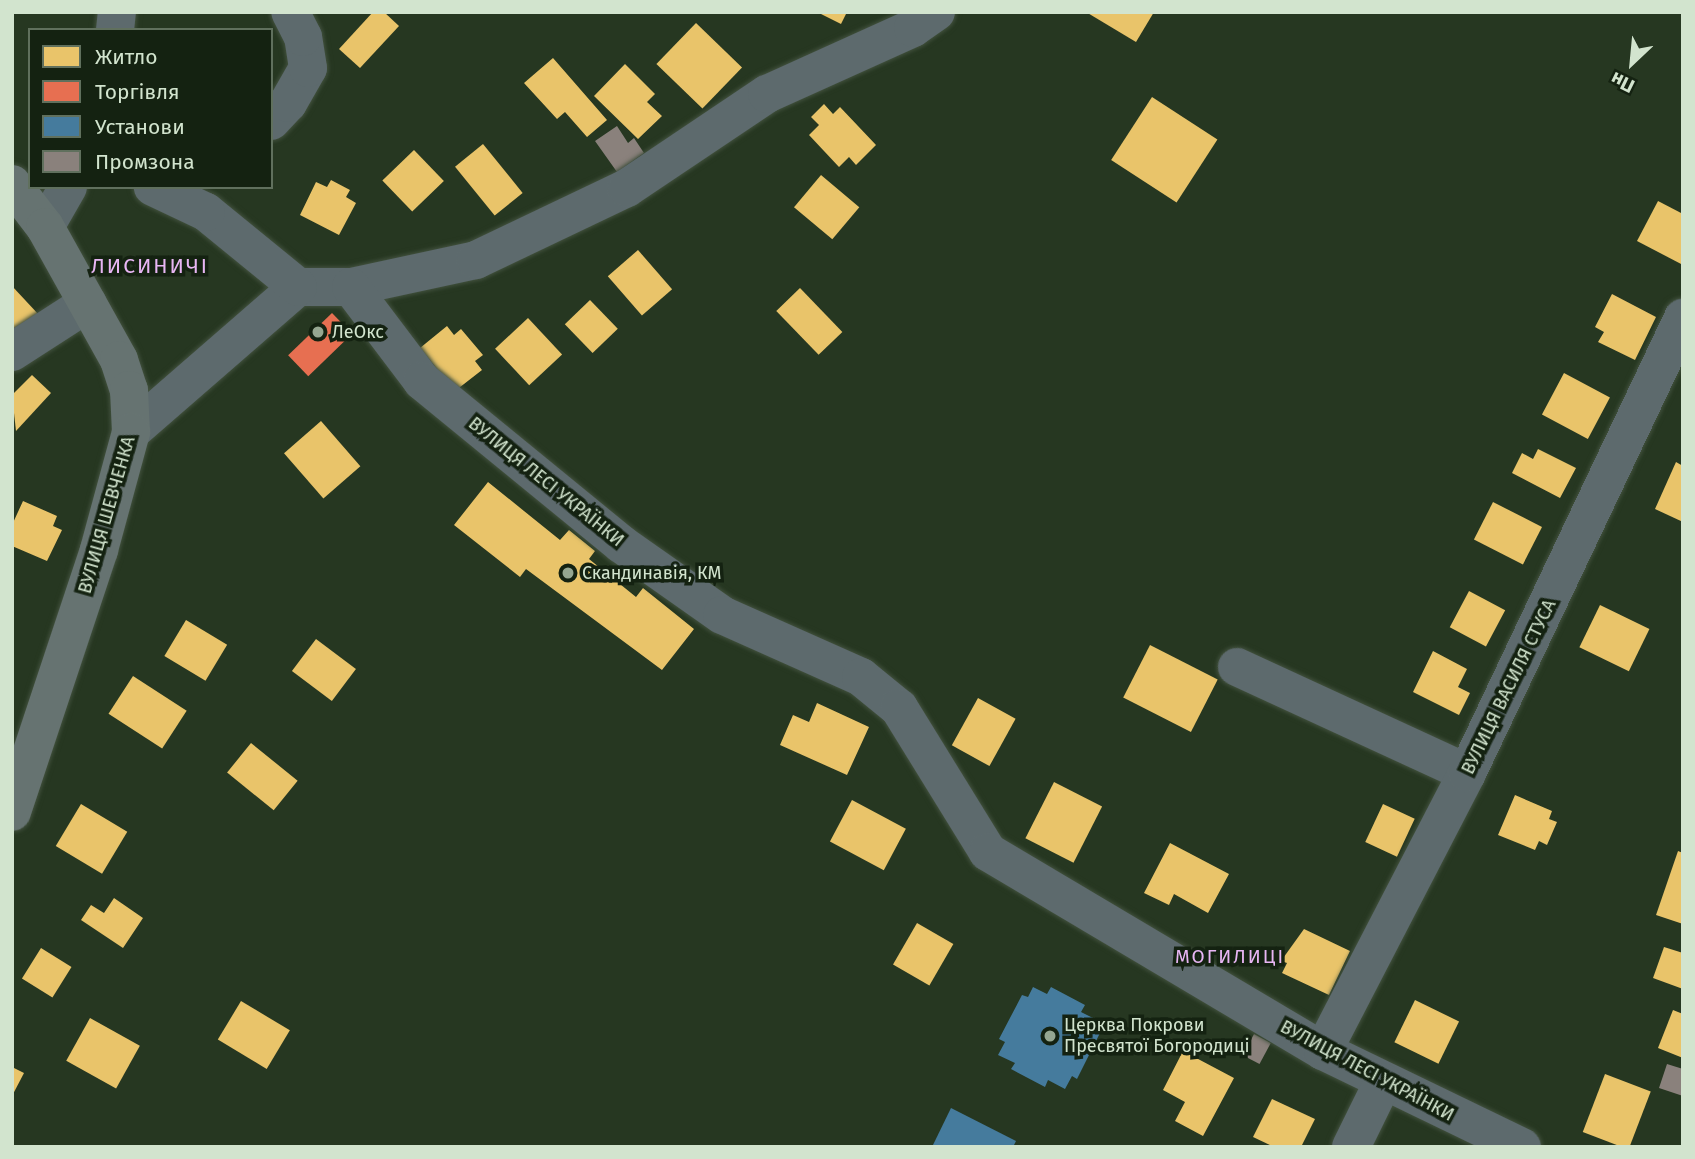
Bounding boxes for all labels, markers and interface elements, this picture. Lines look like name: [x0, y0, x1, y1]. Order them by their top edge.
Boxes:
legend: [28, 28, 273, 189]
north arrow: [1597, 28, 1667, 98]
text: Житло: [95, 44, 158, 70]
text: Пн: [1607, 67, 1638, 98]
text: Торгівля: [95, 79, 180, 105]
text: Установи: [95, 114, 185, 140]
text: Промзона: [95, 149, 195, 175]
district label: ЛИСИНИЧІ: [92, 253, 208, 279]
place label: ЛеОкс: [332, 321, 384, 343]
marker: ЛеОкс: [310, 324, 326, 340]
street label: ВУЛИЦЯ ЛЕСІ УКРАЇНКИ: [464, 413, 628, 551]
street label: ВУЛИЦЯ ШЕВЧЕНКА: [74, 434, 140, 596]
place label: Скандинавія, КМ: [582, 562, 721, 584]
marker: Скандинавія, КМ: [560, 565, 576, 581]
street label: ВУЛИЦЯ ВАСИЛЯ СТУСА: [1457, 596, 1561, 778]
district label: МОГИЛИЦІ: [1176, 946, 1284, 968]
place label: Церква Покрови Пресвятої Богородиці: [1064, 1015, 1250, 1058]
street label: ВУЛИЦЯ ЛЕСІ УКРАЇНКИ: [1276, 1016, 1458, 1126]
marker: Церква Покрови Пресвятої Богородиці: [1042, 1028, 1058, 1044]

